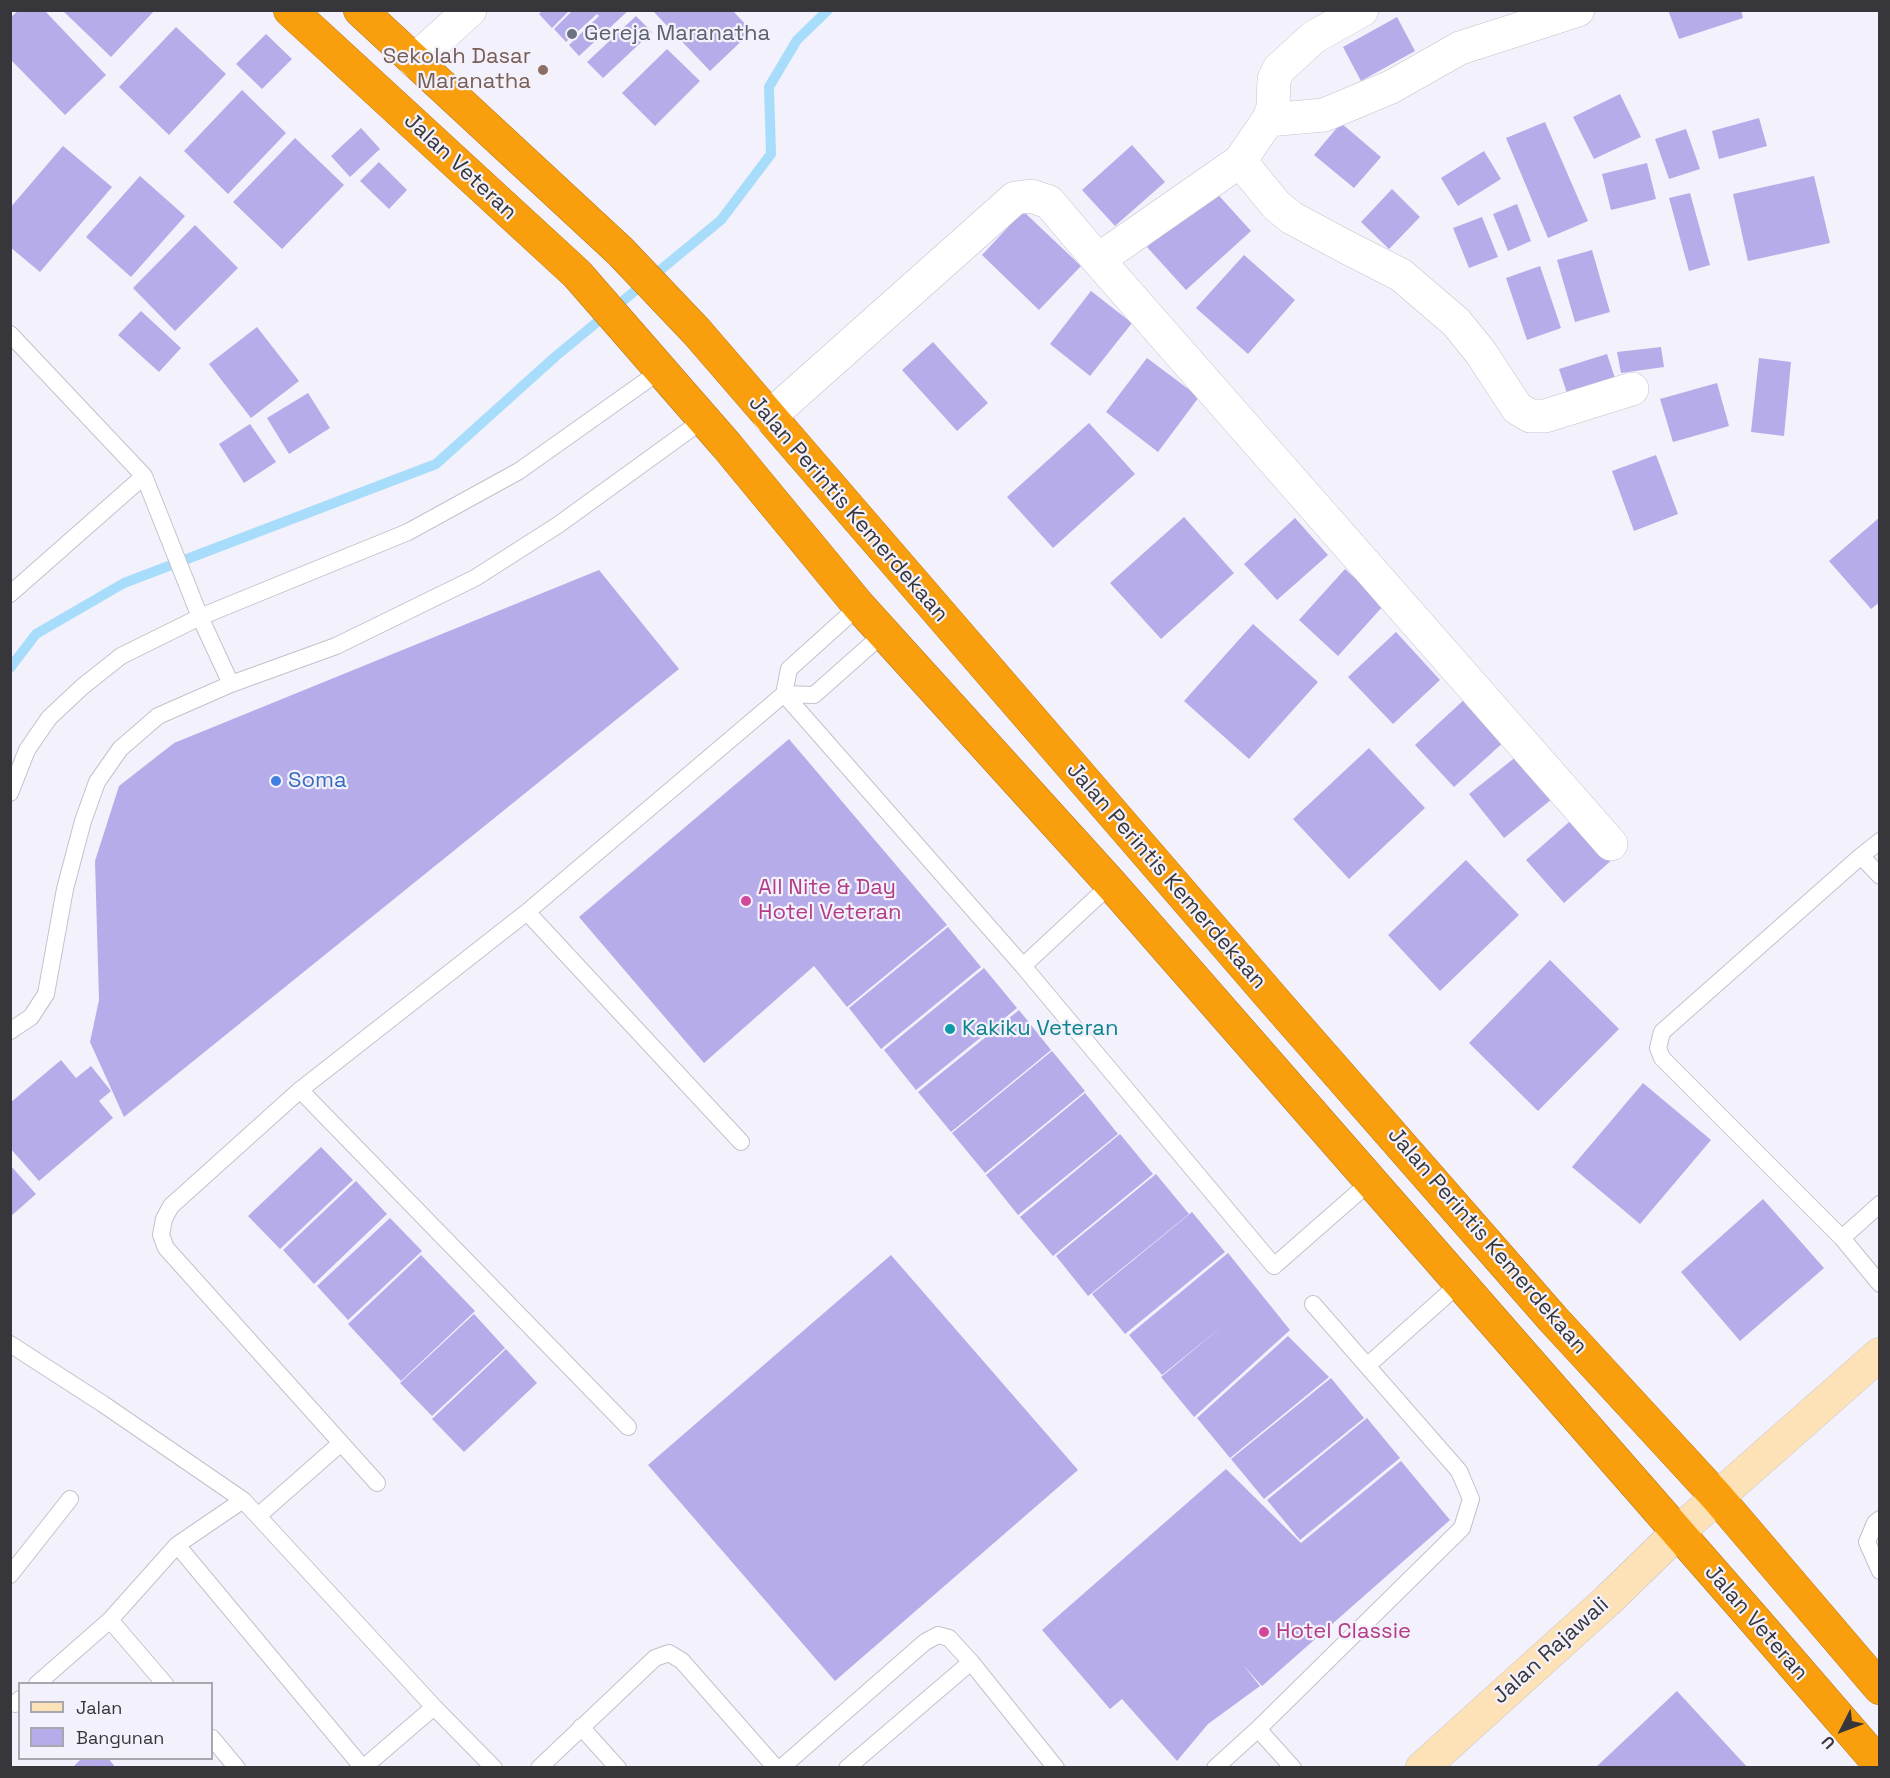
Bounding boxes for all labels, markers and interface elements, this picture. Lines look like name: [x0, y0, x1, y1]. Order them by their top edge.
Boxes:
place label: Gereja Maranatha: [584, 21, 770, 47]
marker: Gereja Maranatha: [565, 27, 579, 41]
place label: Sekolah Dasar Maranatha: [383, 44, 531, 96]
marker: Sekolah Dasar Maranatha: [536, 63, 550, 77]
street label: Jalan Veteran: [398, 108, 522, 226]
street label: Jalan Perintis Kemerdekaan: [743, 390, 953, 628]
street label: Jalan Perintis Kemerdekaan: [1061, 757, 1271, 995]
place label: Soma: [288, 768, 347, 794]
marker: Soma: [269, 774, 283, 788]
place label: All Nite & Day Hotel Veteran: [758, 875, 902, 926]
marker: All Nite & Day Hotel Veteran: [739, 894, 753, 908]
place label: Kakiku Veteran: [962, 1016, 1118, 1042]
marker: Kakiku Veteran: [943, 1022, 957, 1036]
street label: Jalan Perintis Kemerdekaan: [1382, 1122, 1592, 1360]
street label: Jalan Veteran: [1699, 1560, 1813, 1686]
street label: Jalan Rajawali: [1487, 1592, 1615, 1710]
place label: Hotel Classie: [1276, 1619, 1411, 1645]
marker: Hotel Classie: [1257, 1625, 1271, 1639]
legend: [18, 1682, 213, 1760]
text: Jalan: [76, 1696, 122, 1719]
north arrow: [1812, 1700, 1872, 1760]
text: Bangunan: [76, 1726, 164, 1749]
text: U: [1817, 1731, 1840, 1753]

